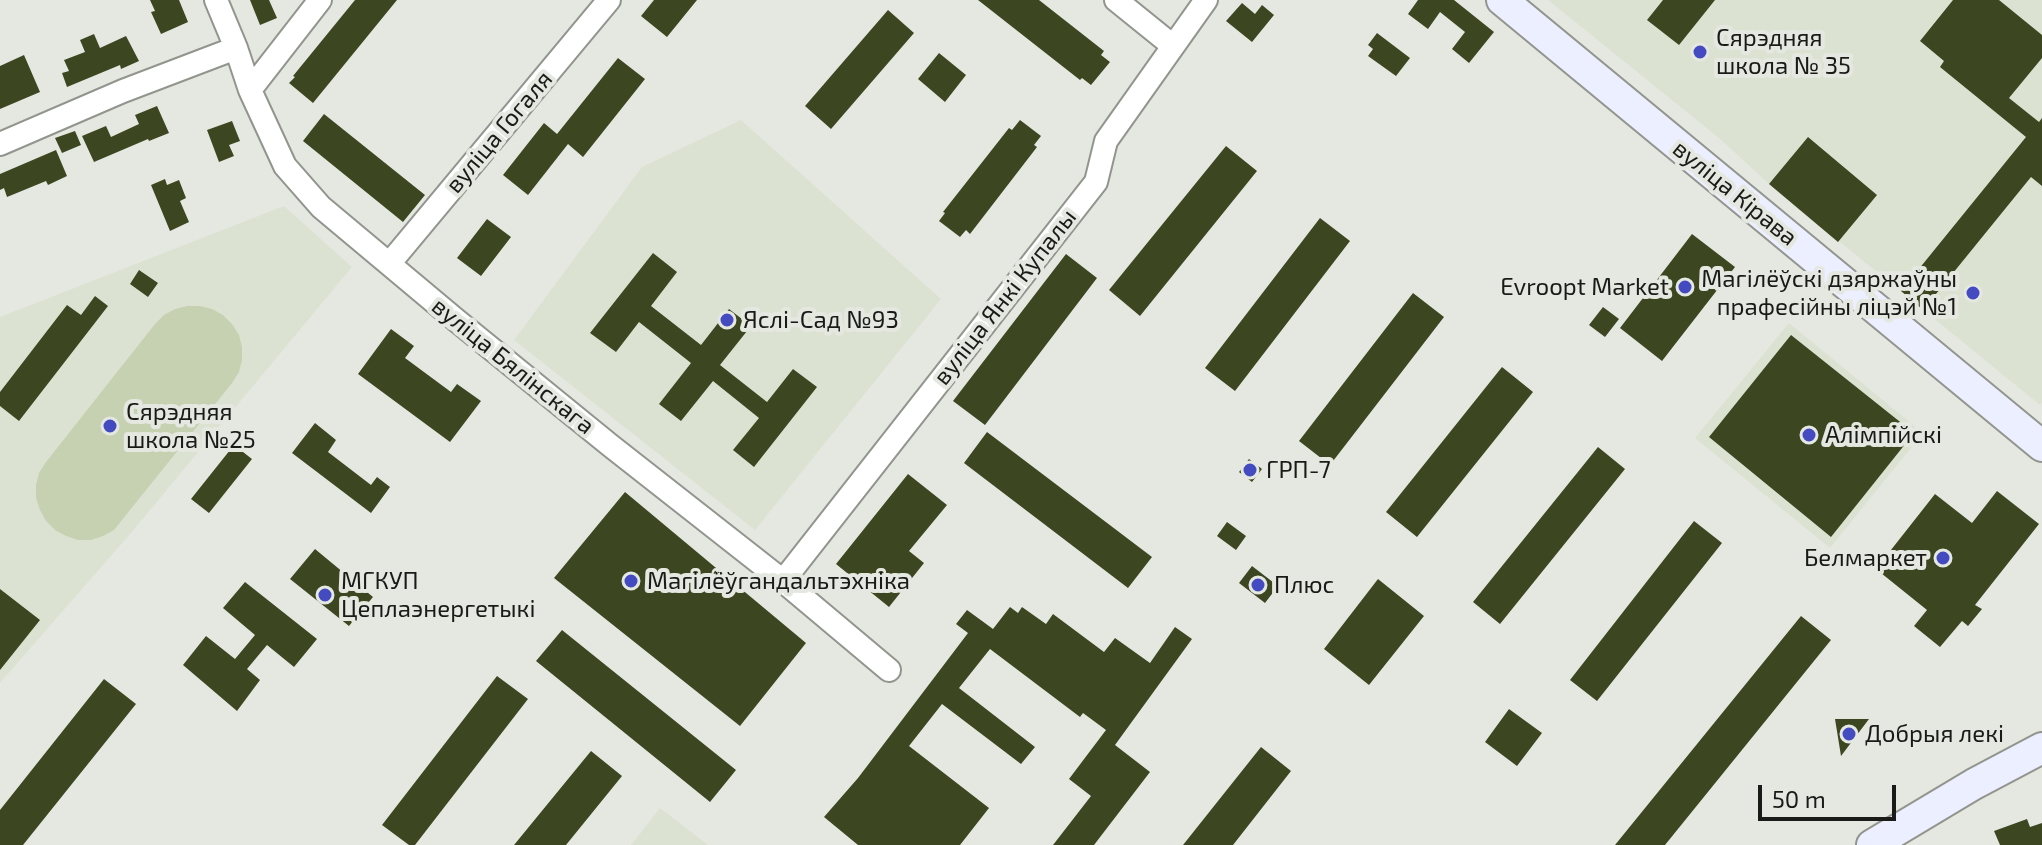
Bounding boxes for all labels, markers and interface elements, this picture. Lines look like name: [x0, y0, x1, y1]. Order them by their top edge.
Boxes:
place label: Сярэдняя школа № 35: [1716, 24, 1851, 80]
marker: Сярэдняя школа № 35: [1691, 43, 1709, 61]
street label: вуліца Гогаля: [440, 65, 558, 199]
street label: вуліца Кірава: [1667, 134, 1803, 252]
street label: вуліца Янкі Купалы: [927, 203, 1083, 391]
place label: Магілёўскі дзяржаўны прафесійны ліцэй №1: [1701, 265, 1957, 321]
place label: Evroopt Market: [1500, 273, 1669, 301]
marker: Evroopt Market: [1676, 278, 1694, 296]
marker: Магілёўскі дзяржаўны прафесійны ліцэй №1: [1964, 284, 1982, 302]
street label: вуліца Бялінскага: [426, 292, 600, 440]
place label: Яслі-Сад №93: [743, 306, 899, 334]
marker: Яслі-Сад №93: [718, 311, 736, 329]
place label: Сярэдняя школа №25: [126, 398, 256, 454]
marker: Сярэдняя школа №25: [101, 417, 119, 435]
place label: Алімпійскі: [1825, 421, 1942, 449]
marker: Алімпійскі: [1800, 426, 1818, 444]
place label: ГРП-7: [1266, 456, 1331, 484]
marker: ГРП-7: [1241, 461, 1259, 479]
place label: Белмаркет: [1804, 544, 1927, 572]
marker: Белмаркет: [1934, 549, 1952, 567]
place label: МГКУП Цеплаэнергетыкі: [341, 567, 535, 623]
place label: Магілёўгандальтэхніка: [647, 567, 910, 595]
place label: Плюс: [1274, 571, 1334, 599]
marker: Магілёўгандальтэхніка: [622, 572, 640, 590]
marker: Плюс: [1249, 576, 1267, 594]
marker: МГКУП Цеплаэнергетыкі: [316, 586, 334, 604]
place label: Добрыя лекі: [1865, 720, 2004, 748]
marker: Добрыя лекі: [1840, 725, 1858, 743]
scale bar: [1762, 769, 1900, 819]
text: 50 m: [1772, 784, 1826, 813]

